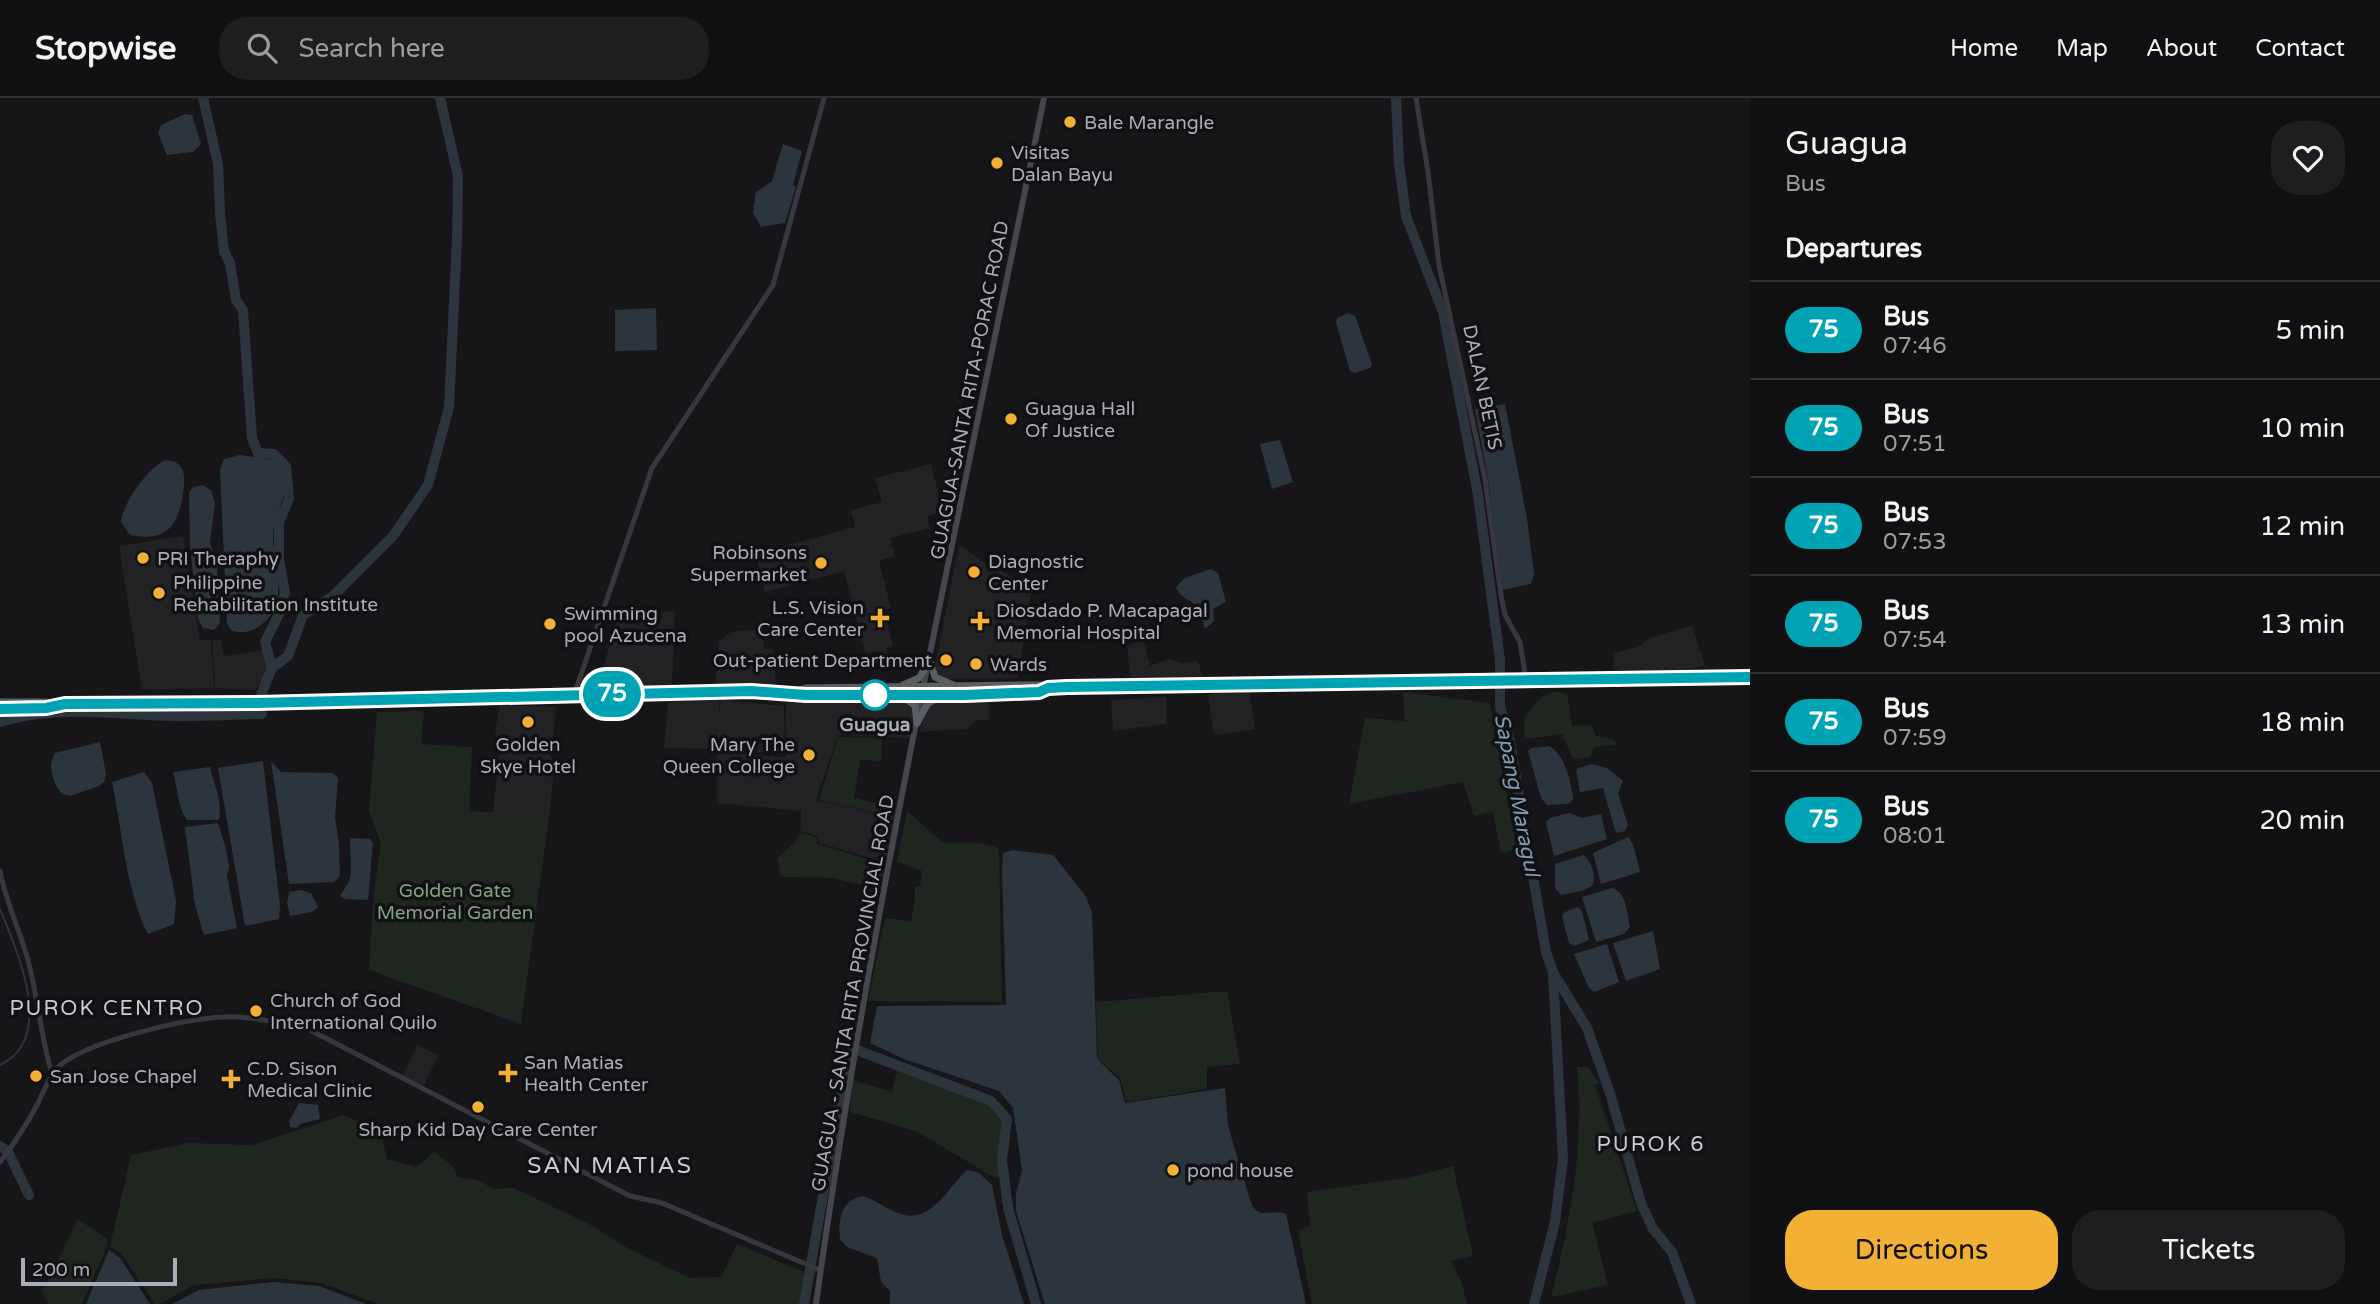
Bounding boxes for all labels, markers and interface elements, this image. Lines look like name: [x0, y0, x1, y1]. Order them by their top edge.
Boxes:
search box: [219, 17, 709, 80]
text: Stopwise: [35, 29, 177, 68]
icon: search: [243, 29, 281, 67]
text: Search here: [299, 33, 445, 64]
text: Home: [1950, 34, 2018, 63]
text: Map: [2056, 34, 2108, 63]
text: About: [2146, 34, 2217, 63]
text: Contact: [2255, 34, 2345, 63]
place label: Bale Marangle: [1084, 112, 1214, 134]
marker: Bale Marangle: [1062, 114, 1078, 130]
button: heart: [2271, 121, 2345, 195]
text: Guagua: [1785, 124, 1908, 163]
place label: Visitas Dalan Bayu: [1011, 142, 1113, 186]
marker: Visitas Dalan Bayu: [989, 155, 1005, 171]
text: Bus: [1785, 170, 1826, 198]
street label: GUAGUA-SANTA RITA-PORAC ROAD: [926, 219, 1014, 561]
text: Departures: [1785, 233, 1922, 264]
text: Bus: [1883, 301, 1929, 332]
text: 75: [1808, 315, 1839, 344]
text: 5 min: [2276, 315, 2345, 346]
street label: DALAN BETIS: [1458, 323, 1506, 452]
text: 07:46: [1883, 332, 1947, 360]
place label: Guagua Hall Of Justice: [1025, 398, 1135, 442]
text: Bus: [1883, 399, 1929, 430]
marker: Guagua Hall Of Justice: [1003, 411, 1019, 427]
text: 75: [1808, 413, 1839, 442]
text: 10 min: [2259, 413, 2345, 444]
text: 07:51: [1883, 430, 1947, 458]
text: Bus: [1883, 497, 1929, 528]
text: 75: [1808, 511, 1839, 540]
text: 12 min: [2259, 511, 2345, 542]
text: 07:53: [1883, 528, 1947, 556]
place label: Robinsons Supermarket: [690, 542, 807, 586]
place label: PRI Theraphy: [157, 548, 279, 570]
marker: PRI Theraphy: [135, 550, 151, 566]
place label: Diagnostic Center: [988, 551, 1084, 595]
marker: Robinsons Supermarket: [813, 555, 829, 571]
marker: Diagnostic Center: [966, 564, 982, 580]
place label: Philippine Rehabilitation Institute: [173, 572, 378, 616]
marker: Philippine Rehabilitation Institute: [151, 585, 167, 601]
text: Bus: [1883, 595, 1929, 626]
place label: L.S. Vision Care Center: [757, 597, 865, 641]
place label: Diosdado P. Macapagal Memorial Hospital: [996, 600, 1208, 644]
place label: Swimming pool Azucena: [564, 603, 687, 647]
marker: L.S. Vision Care Center: [870, 608, 890, 628]
text: 75: [1808, 609, 1839, 638]
text: 13 min: [2259, 609, 2345, 640]
marker: Diosdado P. Macapagal Memorial Hospital: [970, 611, 990, 631]
marker: Swimming pool Azucena: [542, 616, 558, 632]
text: 07:54: [1883, 626, 1947, 654]
place label: Out-patient Department: [713, 650, 932, 672]
marker: Out-patient Department: [938, 652, 954, 668]
place label: Wards: [990, 654, 1047, 676]
marker: Wards: [968, 656, 984, 672]
line badge: 75: [580, 671, 644, 717]
text: 75: [597, 679, 627, 708]
marker: Guagua: [860, 680, 890, 710]
text: Bus: [1883, 693, 1929, 724]
text: 75: [1808, 707, 1839, 736]
text: 18 min: [2259, 707, 2345, 738]
water label: Sapang Maragul: [1489, 712, 1545, 881]
marker: Golden Skye Hotel: [520, 714, 536, 730]
place label: Guagua: [840, 714, 910, 737]
text: 07:59: [1883, 724, 1947, 752]
place label: Golden Skye Hotel: [480, 734, 576, 778]
place label: Mary The Queen College: [663, 734, 795, 778]
marker: Mary The Queen College: [801, 747, 817, 763]
text: Bus: [1883, 791, 1929, 822]
street label: GUAGUA - SANTA RITA PROVINCIAL ROAD: [807, 793, 899, 1193]
text: 75: [1808, 805, 1839, 834]
text: 20 min: [2259, 805, 2345, 836]
text: 08:01: [1883, 822, 1947, 850]
park label: Golden Gate Memorial Garden: [377, 880, 533, 924]
place label: Church of God International Quilo: [270, 990, 437, 1034]
district label: PUROK CENTRO: [9, 996, 205, 1021]
marker: Church of God International Quilo: [248, 1003, 264, 1019]
place label: San Matias Health Center: [524, 1052, 649, 1096]
place label: C.D. Sison Medical Clinic: [247, 1058, 372, 1102]
marker: San Matias Health Center: [498, 1063, 518, 1083]
place label: San Jose Chapel: [50, 1066, 197, 1088]
marker: San Jose Chapel: [28, 1068, 44, 1084]
marker: C.D. Sison Medical Clinic: [221, 1069, 241, 1089]
marker: Sharp Kid Day Care Center: [470, 1099, 486, 1115]
place label: Sharp Kid Day Care Center: [359, 1119, 598, 1141]
district label: PUROK 6: [1597, 1132, 1705, 1157]
district label: SAN MATIAS: [527, 1152, 693, 1180]
place label: pond house: [1187, 1160, 1294, 1182]
marker: pond house: [1165, 1162, 1181, 1178]
button: Directions: [1785, 1210, 2058, 1290]
button: Tickets: [2072, 1210, 2345, 1290]
scale bar: [21, 1255, 177, 1287]
text: 200 m: [32, 1259, 90, 1281]

